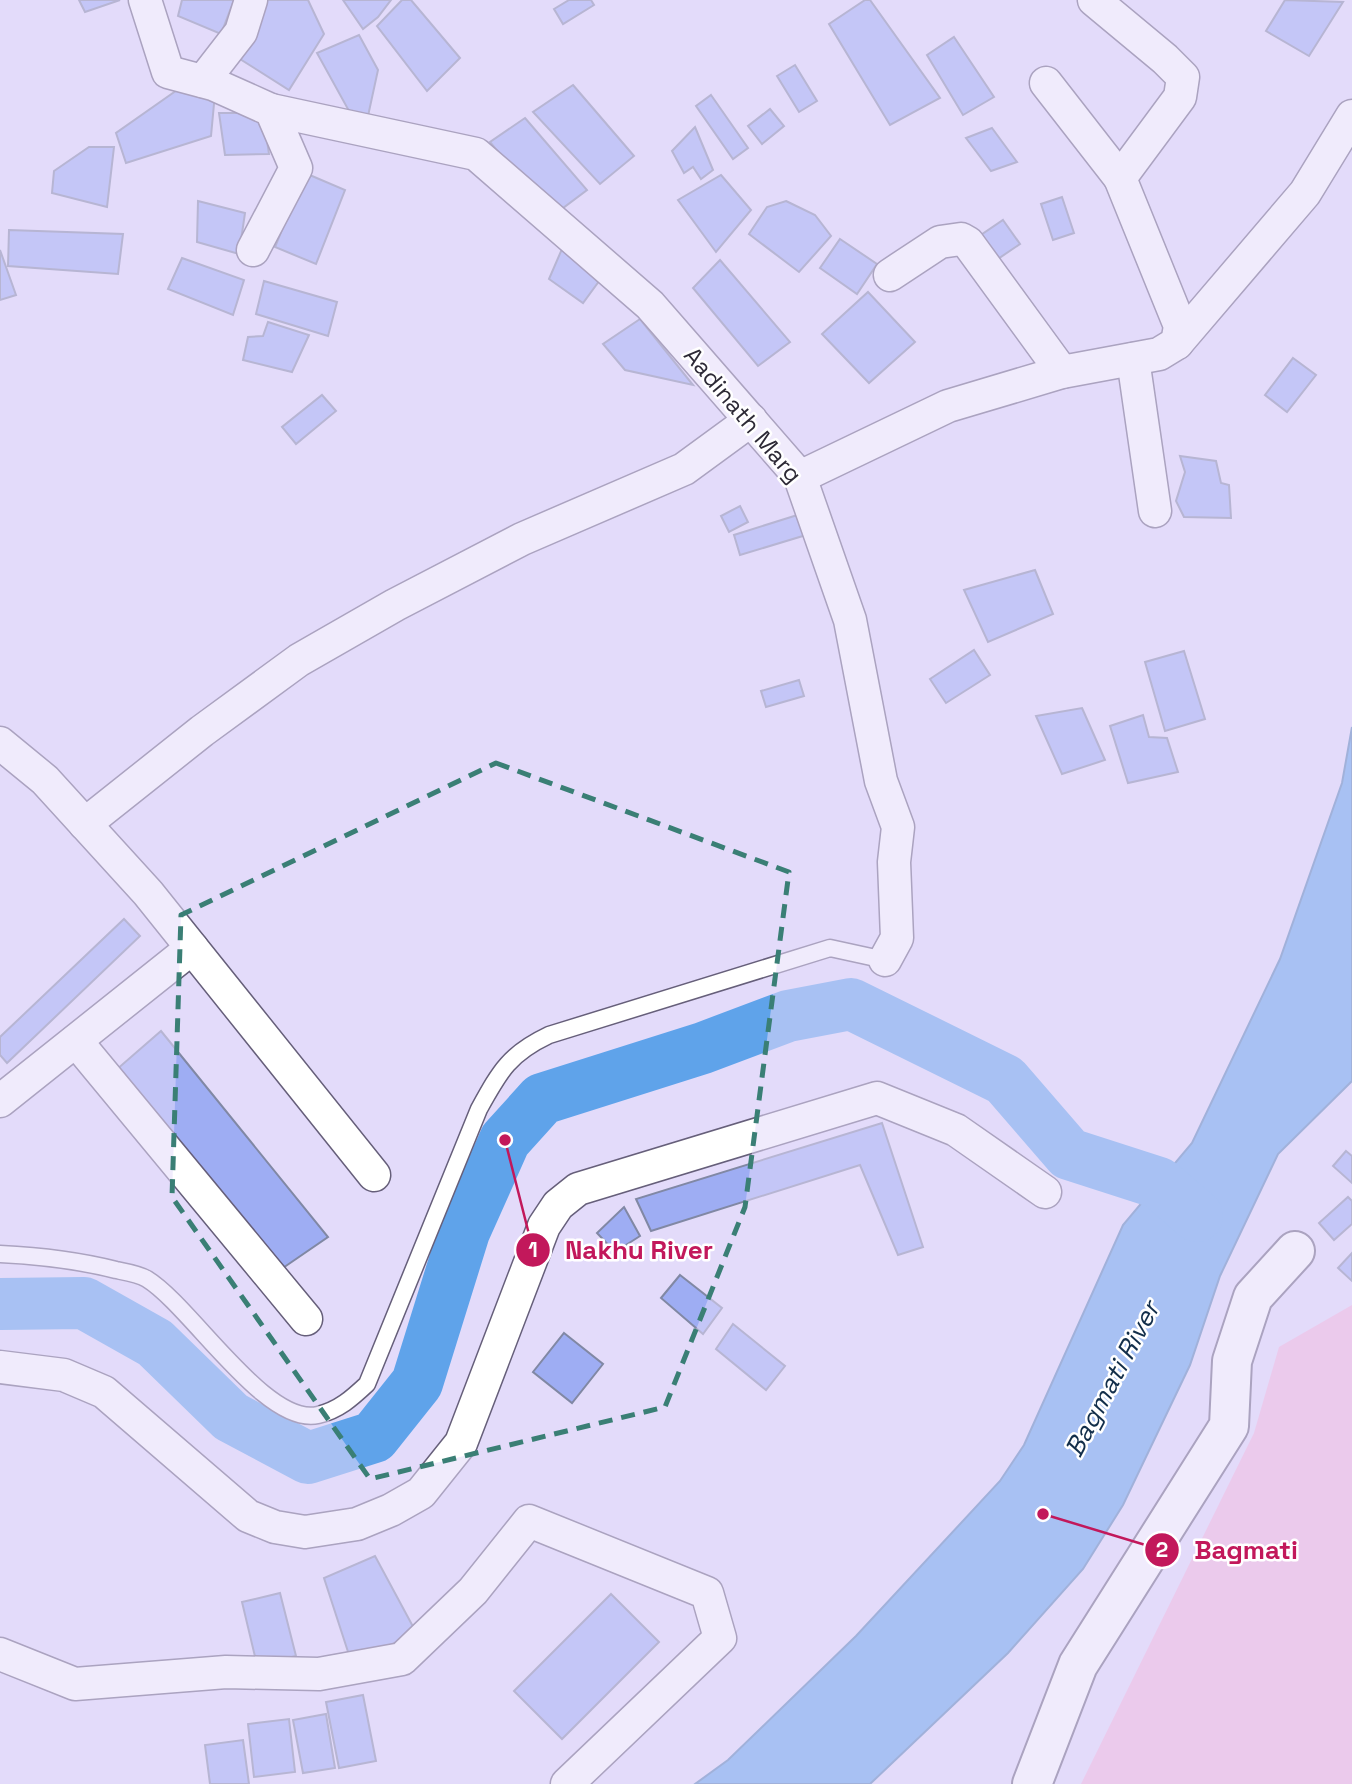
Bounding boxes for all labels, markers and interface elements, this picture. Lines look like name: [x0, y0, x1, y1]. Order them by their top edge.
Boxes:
street label: Aadinath Marg: [677, 340, 809, 489]
callout: Nakhu River: [516, 1227, 727, 1274]
text: Nakhu River: [565, 1233, 713, 1267]
text: 1: [528, 1236, 538, 1263]
water label: Bagmati River: [1057, 1293, 1169, 1463]
callout: Bagmati: [1145, 1526, 1311, 1573]
text: Bagmati: [1194, 1533, 1298, 1567]
text: 2: [1156, 1536, 1168, 1563]

